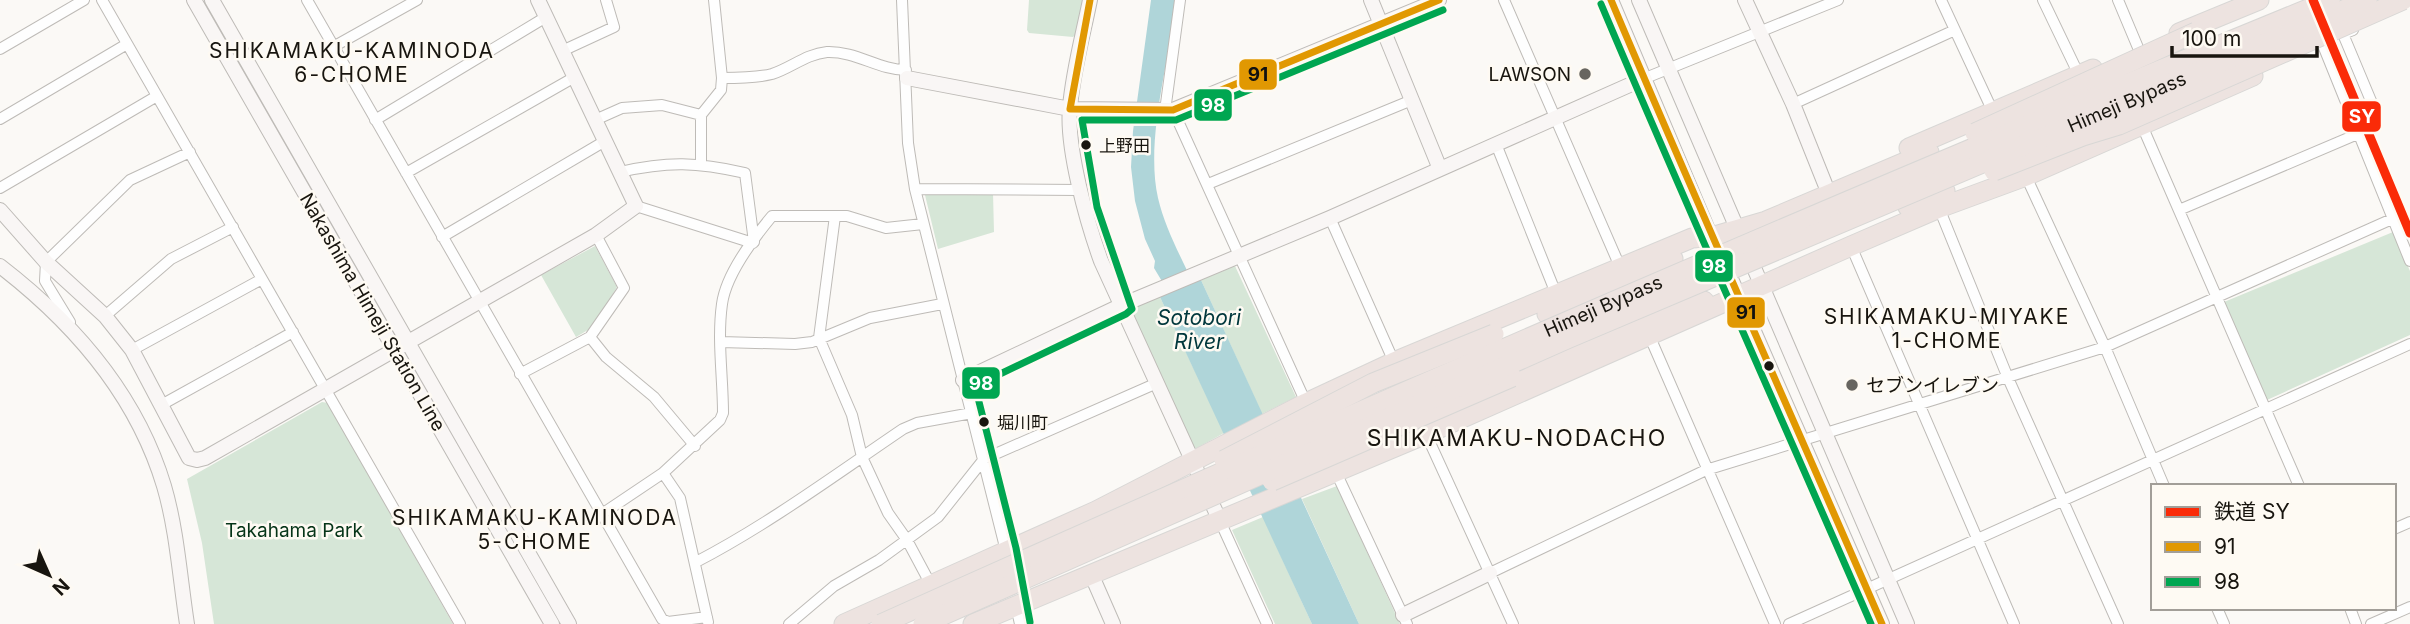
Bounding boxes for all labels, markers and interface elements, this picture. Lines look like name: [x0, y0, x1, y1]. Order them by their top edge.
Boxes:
scale bar: [2172, 14, 2317, 58]
text: 100 m: [2182, 26, 2241, 51]
district label: SHIKAMAKU-KAMINODA 6-CHOME: [209, 38, 495, 87]
line badge: 91: [1238, 58, 1278, 91]
text: 91: [1248, 63, 1268, 86]
place label: LAWSON: [1488, 63, 1571, 86]
marker: LAWSON: [1577, 66, 1593, 82]
street label: Himeji Bypass: [2064, 67, 2190, 138]
line badge: 98: [1193, 88, 1233, 122]
text: 98: [1201, 94, 1225, 117]
line badge: SY: [2341, 100, 2382, 133]
text: SY: [2349, 105, 2375, 128]
place label: 上野田: [1099, 136, 1150, 156]
marker: 上野田: [1079, 138, 1093, 152]
street label: Nakashima Himeji Station Line: [295, 189, 450, 435]
line badge: 98: [1694, 249, 1734, 283]
text: 98: [1702, 255, 1726, 278]
street label: Himeji Bypass: [1540, 271, 1666, 342]
line badge: 91: [1726, 296, 1766, 329]
text: 91: [1736, 301, 1756, 324]
district label: SHIKAMAKU-MIYAKE 1-CHOME: [1824, 304, 2070, 353]
water label: Sotobori River: [1157, 305, 1242, 354]
unlabelled marker: [1762, 359, 1776, 373]
line badge: 98: [961, 366, 1001, 400]
text: 98: [969, 372, 993, 395]
place label: セブンイレブン: [1866, 374, 1999, 397]
marker: セブンイレブン: [1844, 377, 1860, 393]
place label: 堀川町: [997, 413, 1048, 433]
marker: 堀川町: [977, 415, 991, 429]
district label: SHIKAMAKU-NODACHO: [1367, 424, 1667, 452]
legend: [2151, 484, 2396, 610]
text: 鉄道 SY: [2214, 499, 2290, 524]
district label: SHIKAMAKU-KAMINODA 5-CHOME: [392, 505, 678, 554]
park label: Takahama Park: [225, 519, 364, 542]
text: 91: [2214, 534, 2236, 559]
north arrow: [14, 540, 84, 610]
text: 98: [2214, 569, 2240, 594]
text: N: [47, 573, 74, 600]

